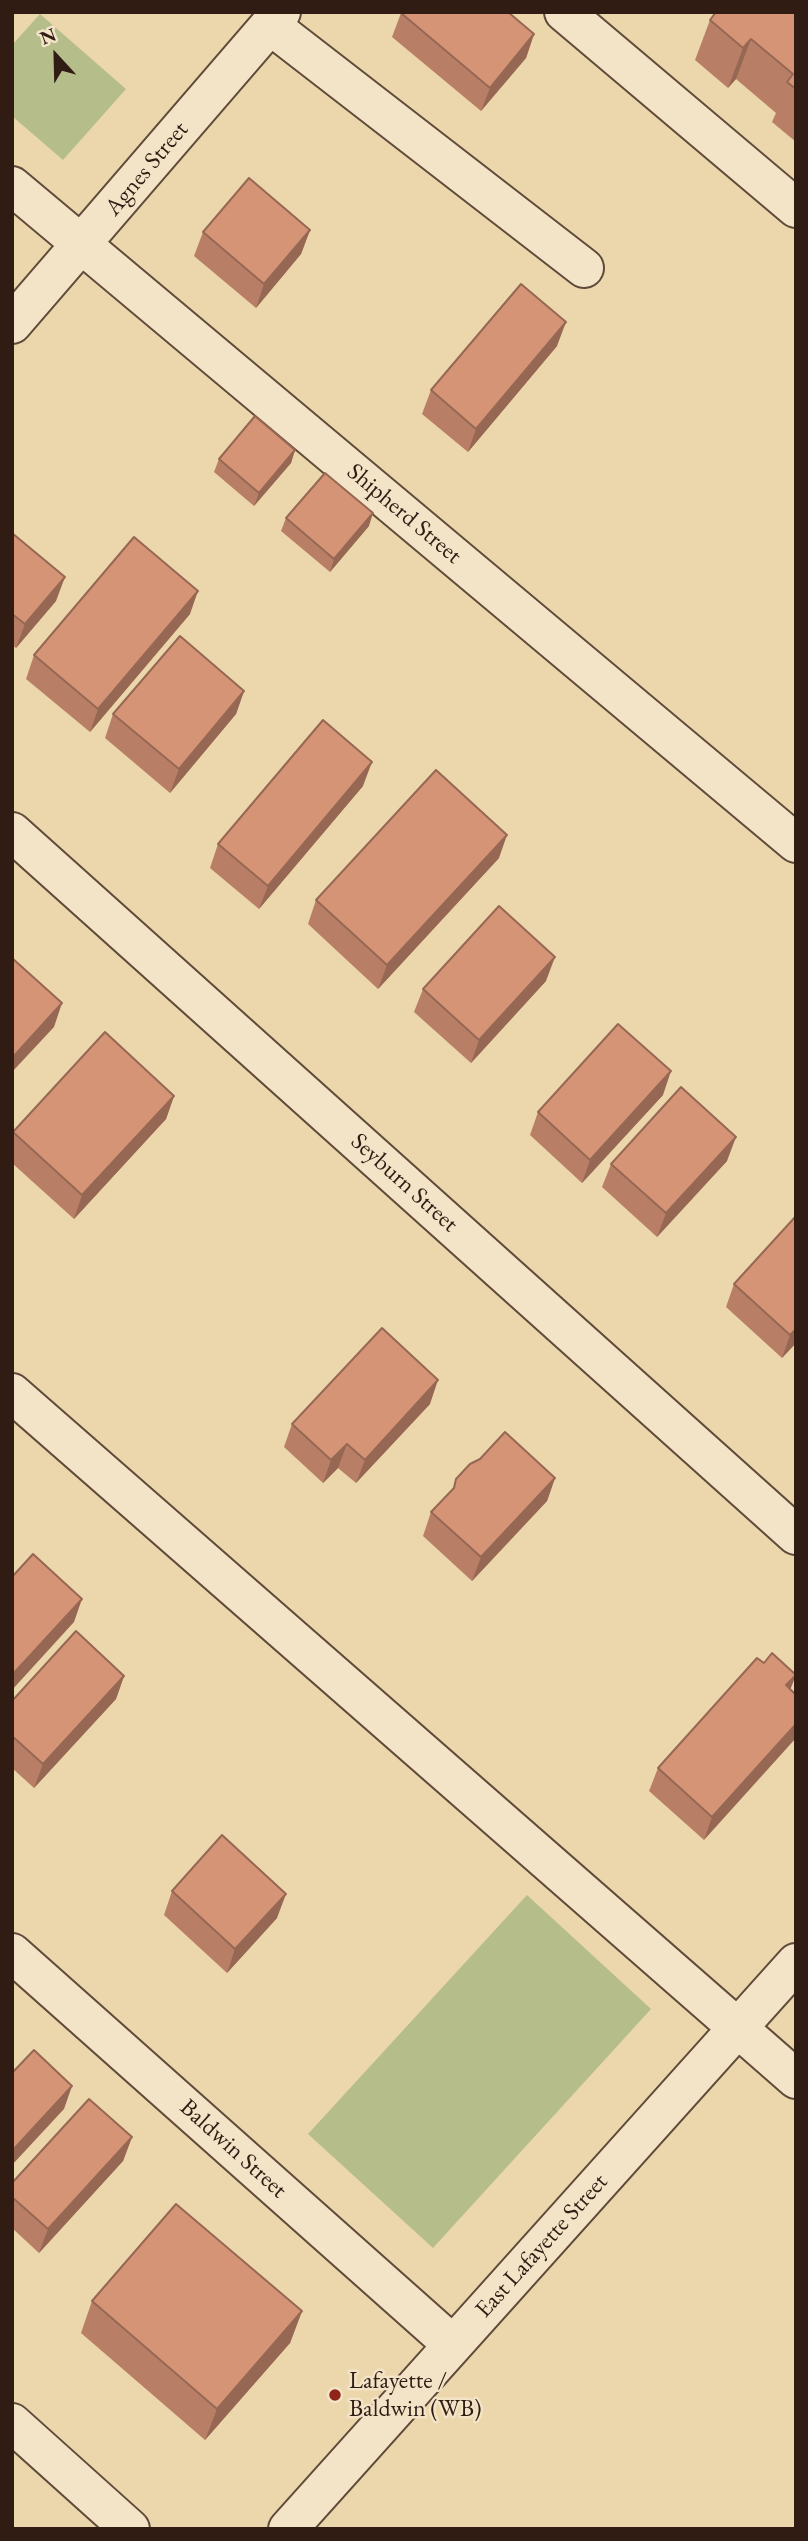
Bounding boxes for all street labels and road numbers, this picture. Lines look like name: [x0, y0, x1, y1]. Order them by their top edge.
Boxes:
street label: Agnes Street: [99, 116, 195, 222]
street label: Shipherd Street: [341, 458, 467, 570]
street label: Seyburn Street: [344, 1127, 464, 1239]
street label: Baldwin Street: [174, 2093, 292, 2205]
street label: East Lafayette Street: [470, 2168, 614, 2324]

